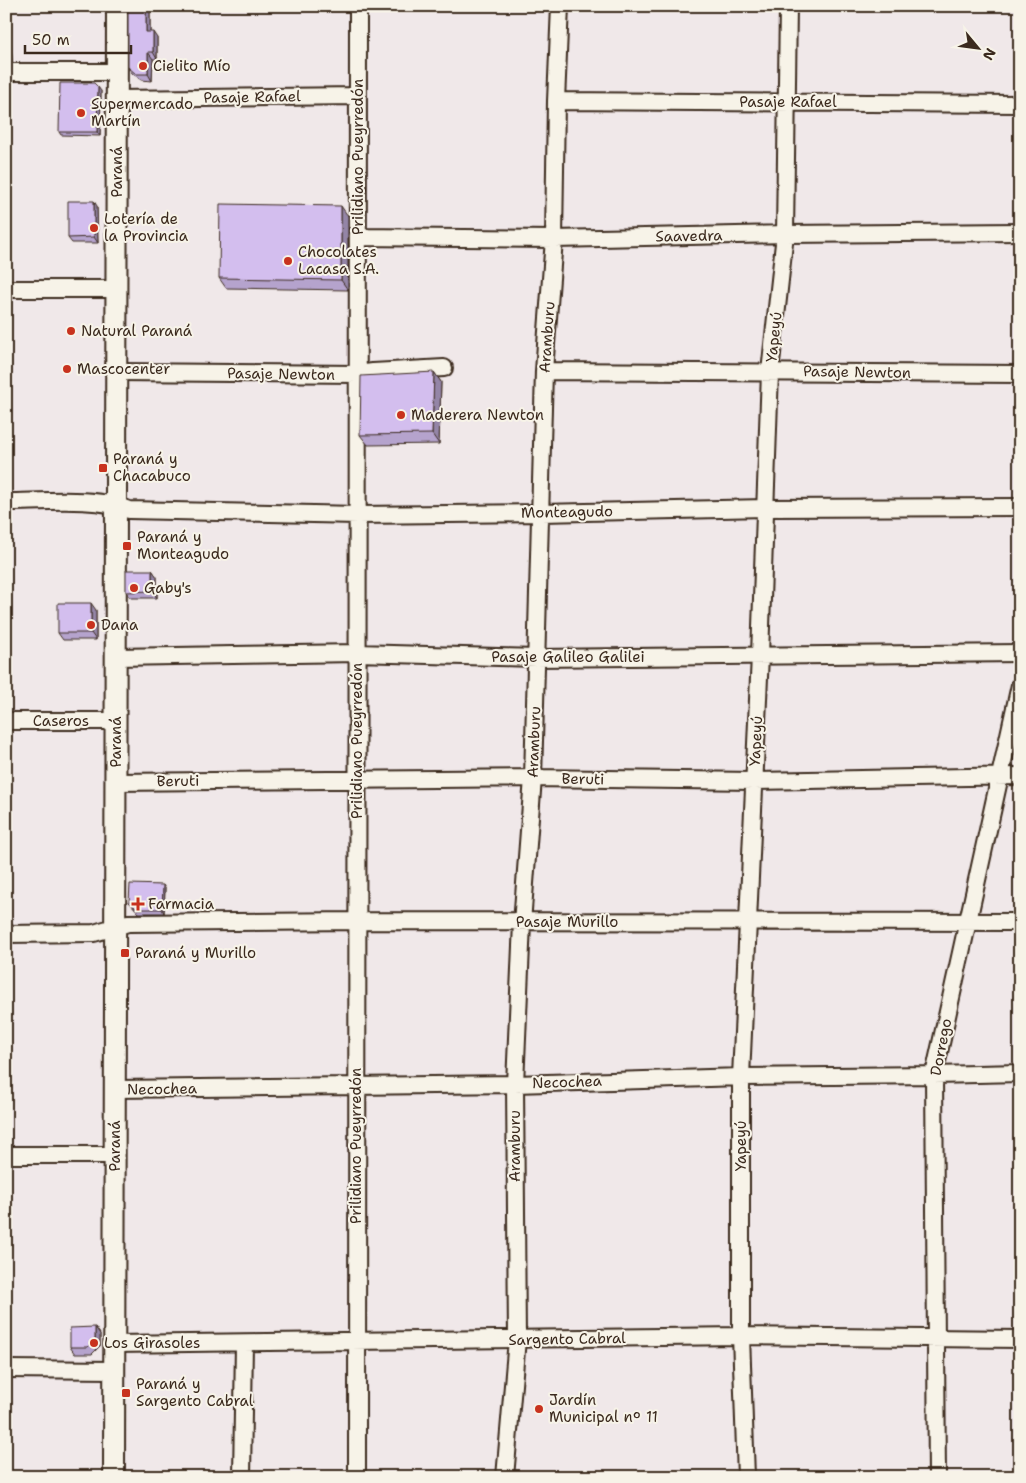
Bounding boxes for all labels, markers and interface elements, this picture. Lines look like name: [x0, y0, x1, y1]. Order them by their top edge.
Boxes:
scale bar: [25, 22, 131, 54]
north arrow: [954, 22, 1004, 72]
text: 50 m: [32, 30, 70, 50]
text: N: [979, 45, 1000, 64]
place label: Cielito Mío: [153, 56, 231, 76]
marker: Cielito Mío: [137, 60, 149, 72]
street label: Prilidiano Pueyrredón: [348, 79, 368, 235]
street label: Pasaje Rafael: [203, 86, 301, 108]
street label: Pasaje Rafael: [739, 92, 837, 112]
place label: Supermercado Martín: [91, 94, 193, 131]
marker: Supermercado Martín: [75, 107, 87, 119]
street label: Paraná: [107, 146, 127, 197]
place label: Lotería de la Provincia: [104, 209, 189, 246]
marker: Lotería de la Provincia: [88, 222, 100, 234]
street label: Saavedra: [655, 225, 723, 247]
place label: Chocolates Lacasa S.A.: [298, 242, 379, 279]
marker: Chocolates Lacasa S.A.: [282, 255, 294, 267]
street label: Aramburu: [535, 300, 559, 374]
street label: Yapeyú: [761, 311, 787, 363]
place label: Natural Paraná: [81, 321, 193, 341]
marker: Natural Paraná: [65, 325, 77, 337]
place label: Mascocenter: [77, 359, 170, 379]
street label: Pasaje Newton: [803, 361, 911, 383]
marker: Mascocenter: [61, 363, 73, 375]
street label: Pasaje Newton: [227, 363, 335, 385]
place label: Maderera Newton: [411, 405, 544, 425]
marker: Maderera Newton: [395, 409, 407, 421]
place label: Paraná y Chacabuco: [113, 449, 191, 486]
marker: Paraná y Chacabuco: [97, 462, 109, 474]
street label: Monteagudo: [521, 501, 613, 523]
place label: Paraná y Monteagudo: [137, 527, 229, 564]
marker: Paraná y Monteagudo: [121, 540, 133, 552]
place label: Gaby's: [144, 578, 192, 598]
marker: Gaby's: [128, 582, 140, 594]
place label: Dana: [101, 615, 139, 635]
marker: Dana: [85, 619, 97, 631]
street label: Pasaje Galileo Galilei: [491, 647, 645, 667]
street label: Prilidiano Pueyrredón: [347, 663, 367, 819]
street label: Aramburu: [523, 706, 545, 778]
street label: Caseros: [33, 711, 89, 731]
street label: Yapeyú: [745, 715, 767, 767]
street label: Paraná: [106, 716, 126, 767]
street label: Beruti: [561, 769, 605, 789]
street label: Beruti: [156, 771, 200, 791]
place label: Farmacia: [148, 894, 215, 914]
marker: Farmacia: [132, 898, 144, 910]
street label: Pasaje Murillo: [516, 912, 618, 932]
place label: Paraná y Murillo: [135, 943, 256, 963]
marker: Paraná y Murillo: [119, 947, 131, 959]
street label: Dorrego: [926, 1017, 956, 1077]
street label: Prilidiano Pueyrredón: [346, 1068, 366, 1224]
street label: Necochea: [532, 1071, 603, 1093]
street label: Necochea: [127, 1078, 198, 1100]
street label: Aramburu: [505, 1110, 525, 1182]
street label: Paraná: [105, 1120, 125, 1171]
street label: Yapeyú: [731, 1121, 751, 1171]
street label: Sargento Cabral: [508, 1328, 626, 1350]
place label: Los Girasoles: [104, 1333, 200, 1353]
marker: Los Girasoles: [88, 1337, 100, 1349]
place label: Paraná y Sargento Cabral: [136, 1374, 254, 1411]
marker: Paraná y Sargento Cabral: [120, 1387, 132, 1399]
place label: Jardín Municipal nº 11: [549, 1390, 658, 1427]
marker: Jardín Municipal nº 11: [533, 1403, 545, 1415]

